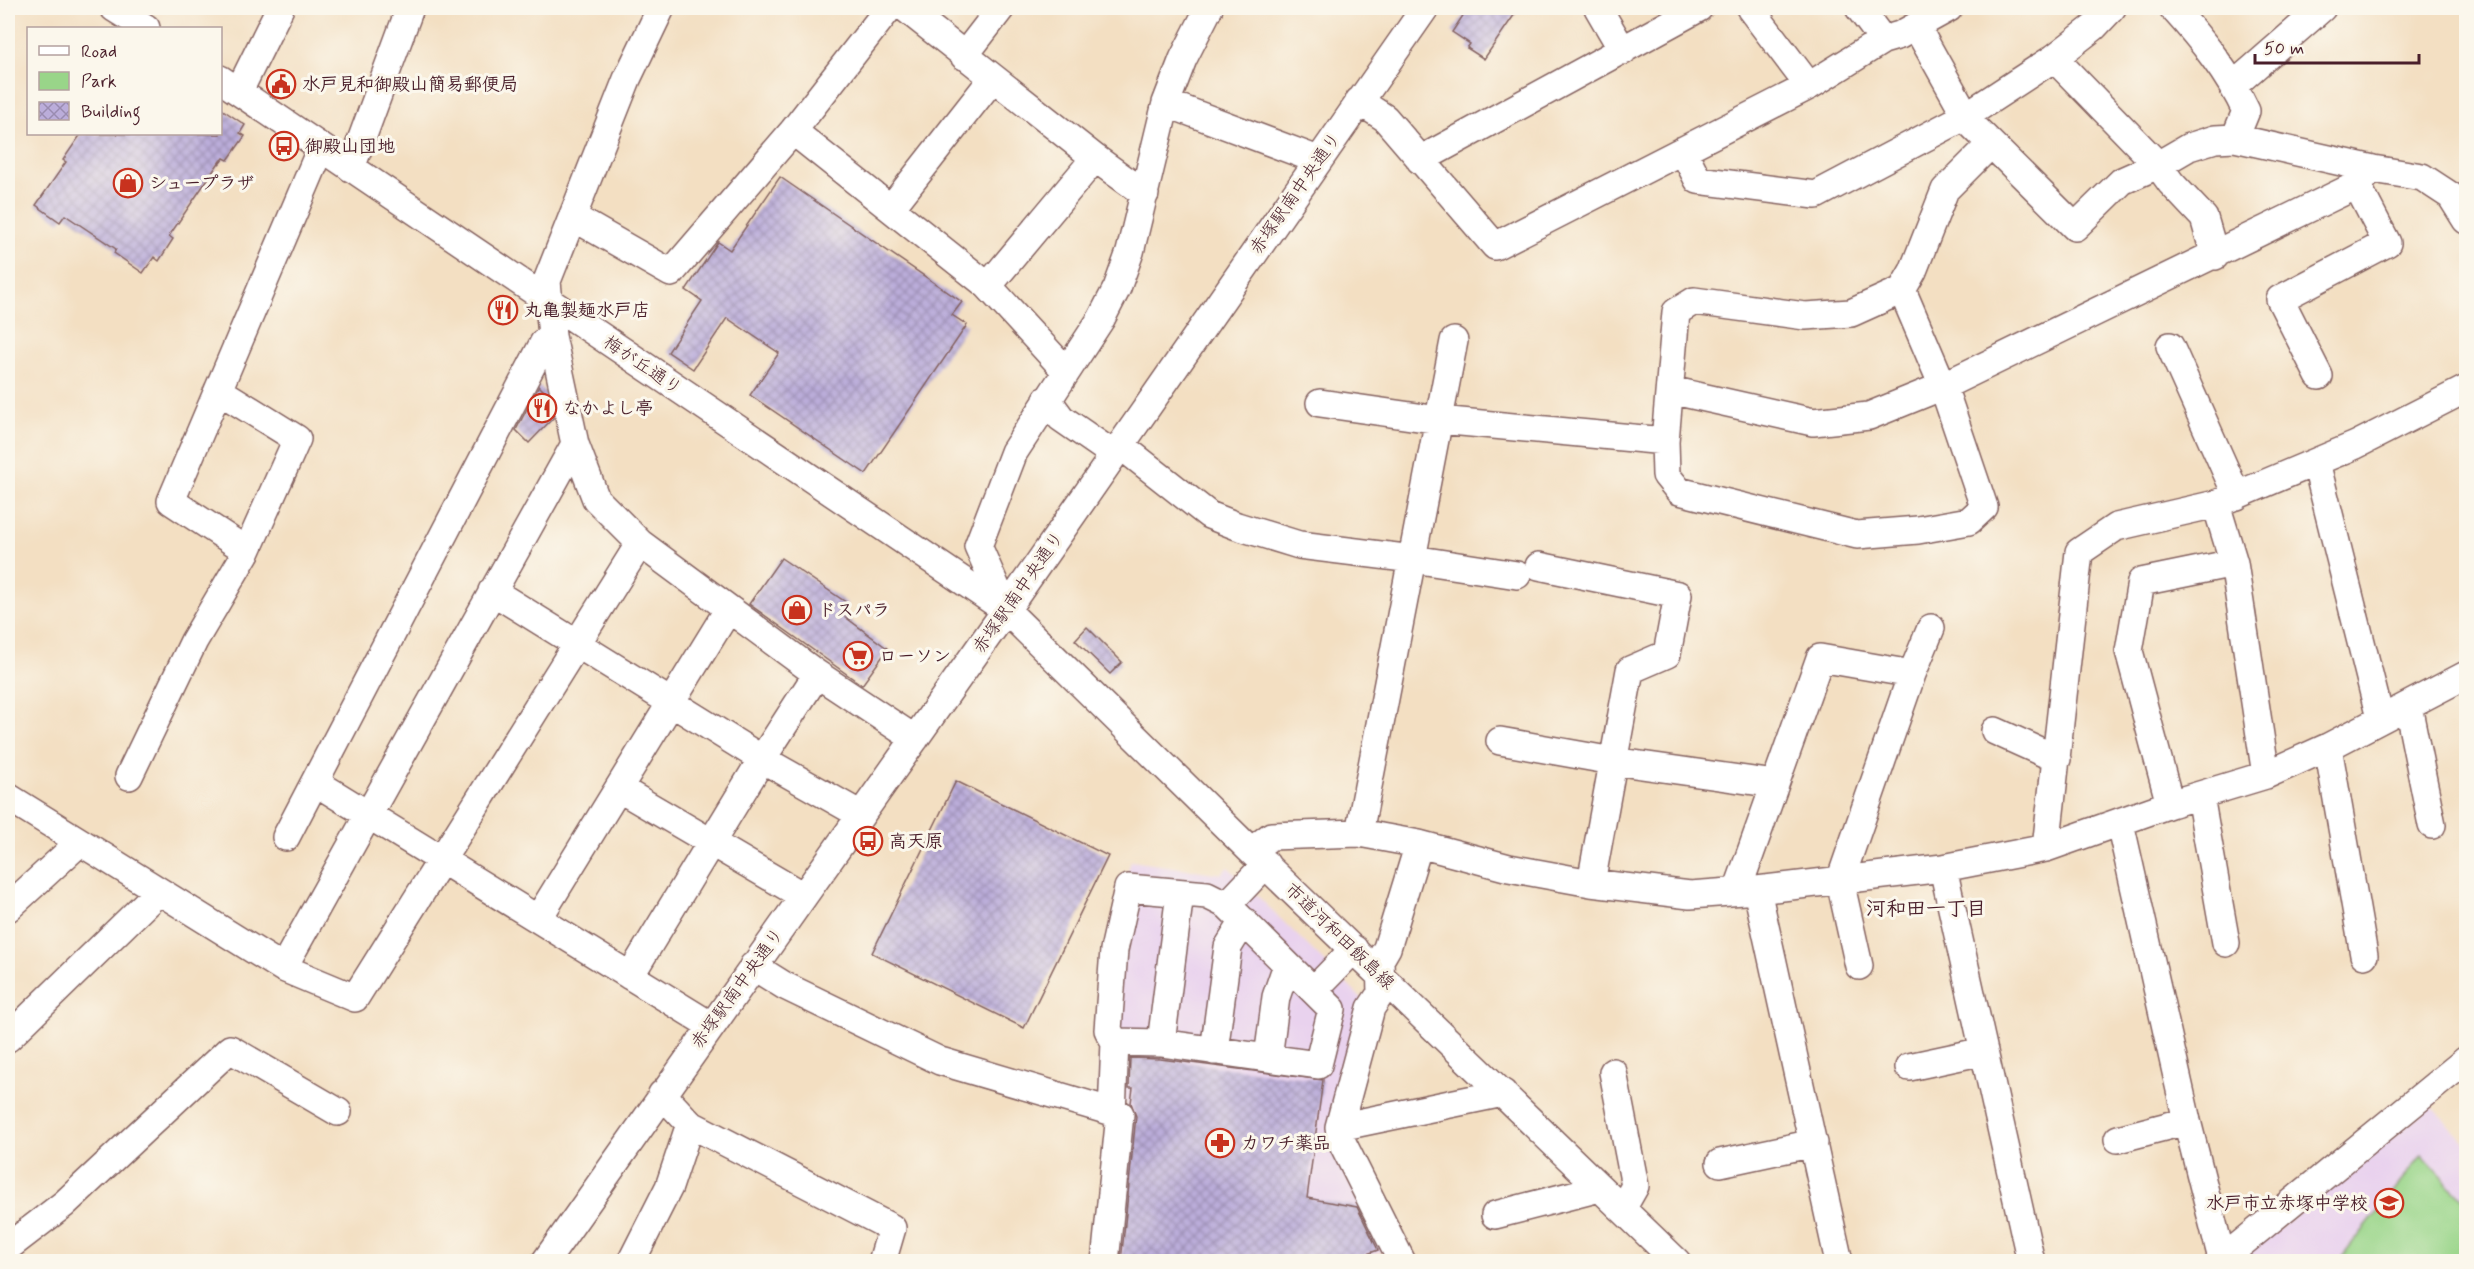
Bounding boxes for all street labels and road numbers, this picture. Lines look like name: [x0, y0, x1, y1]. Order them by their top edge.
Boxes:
street label: 赤塚駅南中央通り: [1245, 128, 1347, 259]
street label: 梅が丘通り: [598, 331, 686, 401]
street label: 赤塚駅南中央通り: [968, 527, 1070, 658]
street label: 市道河和田飯島線: [1279, 878, 1399, 995]
street label: 赤塚駅南中央通り: [686, 923, 790, 1054]

